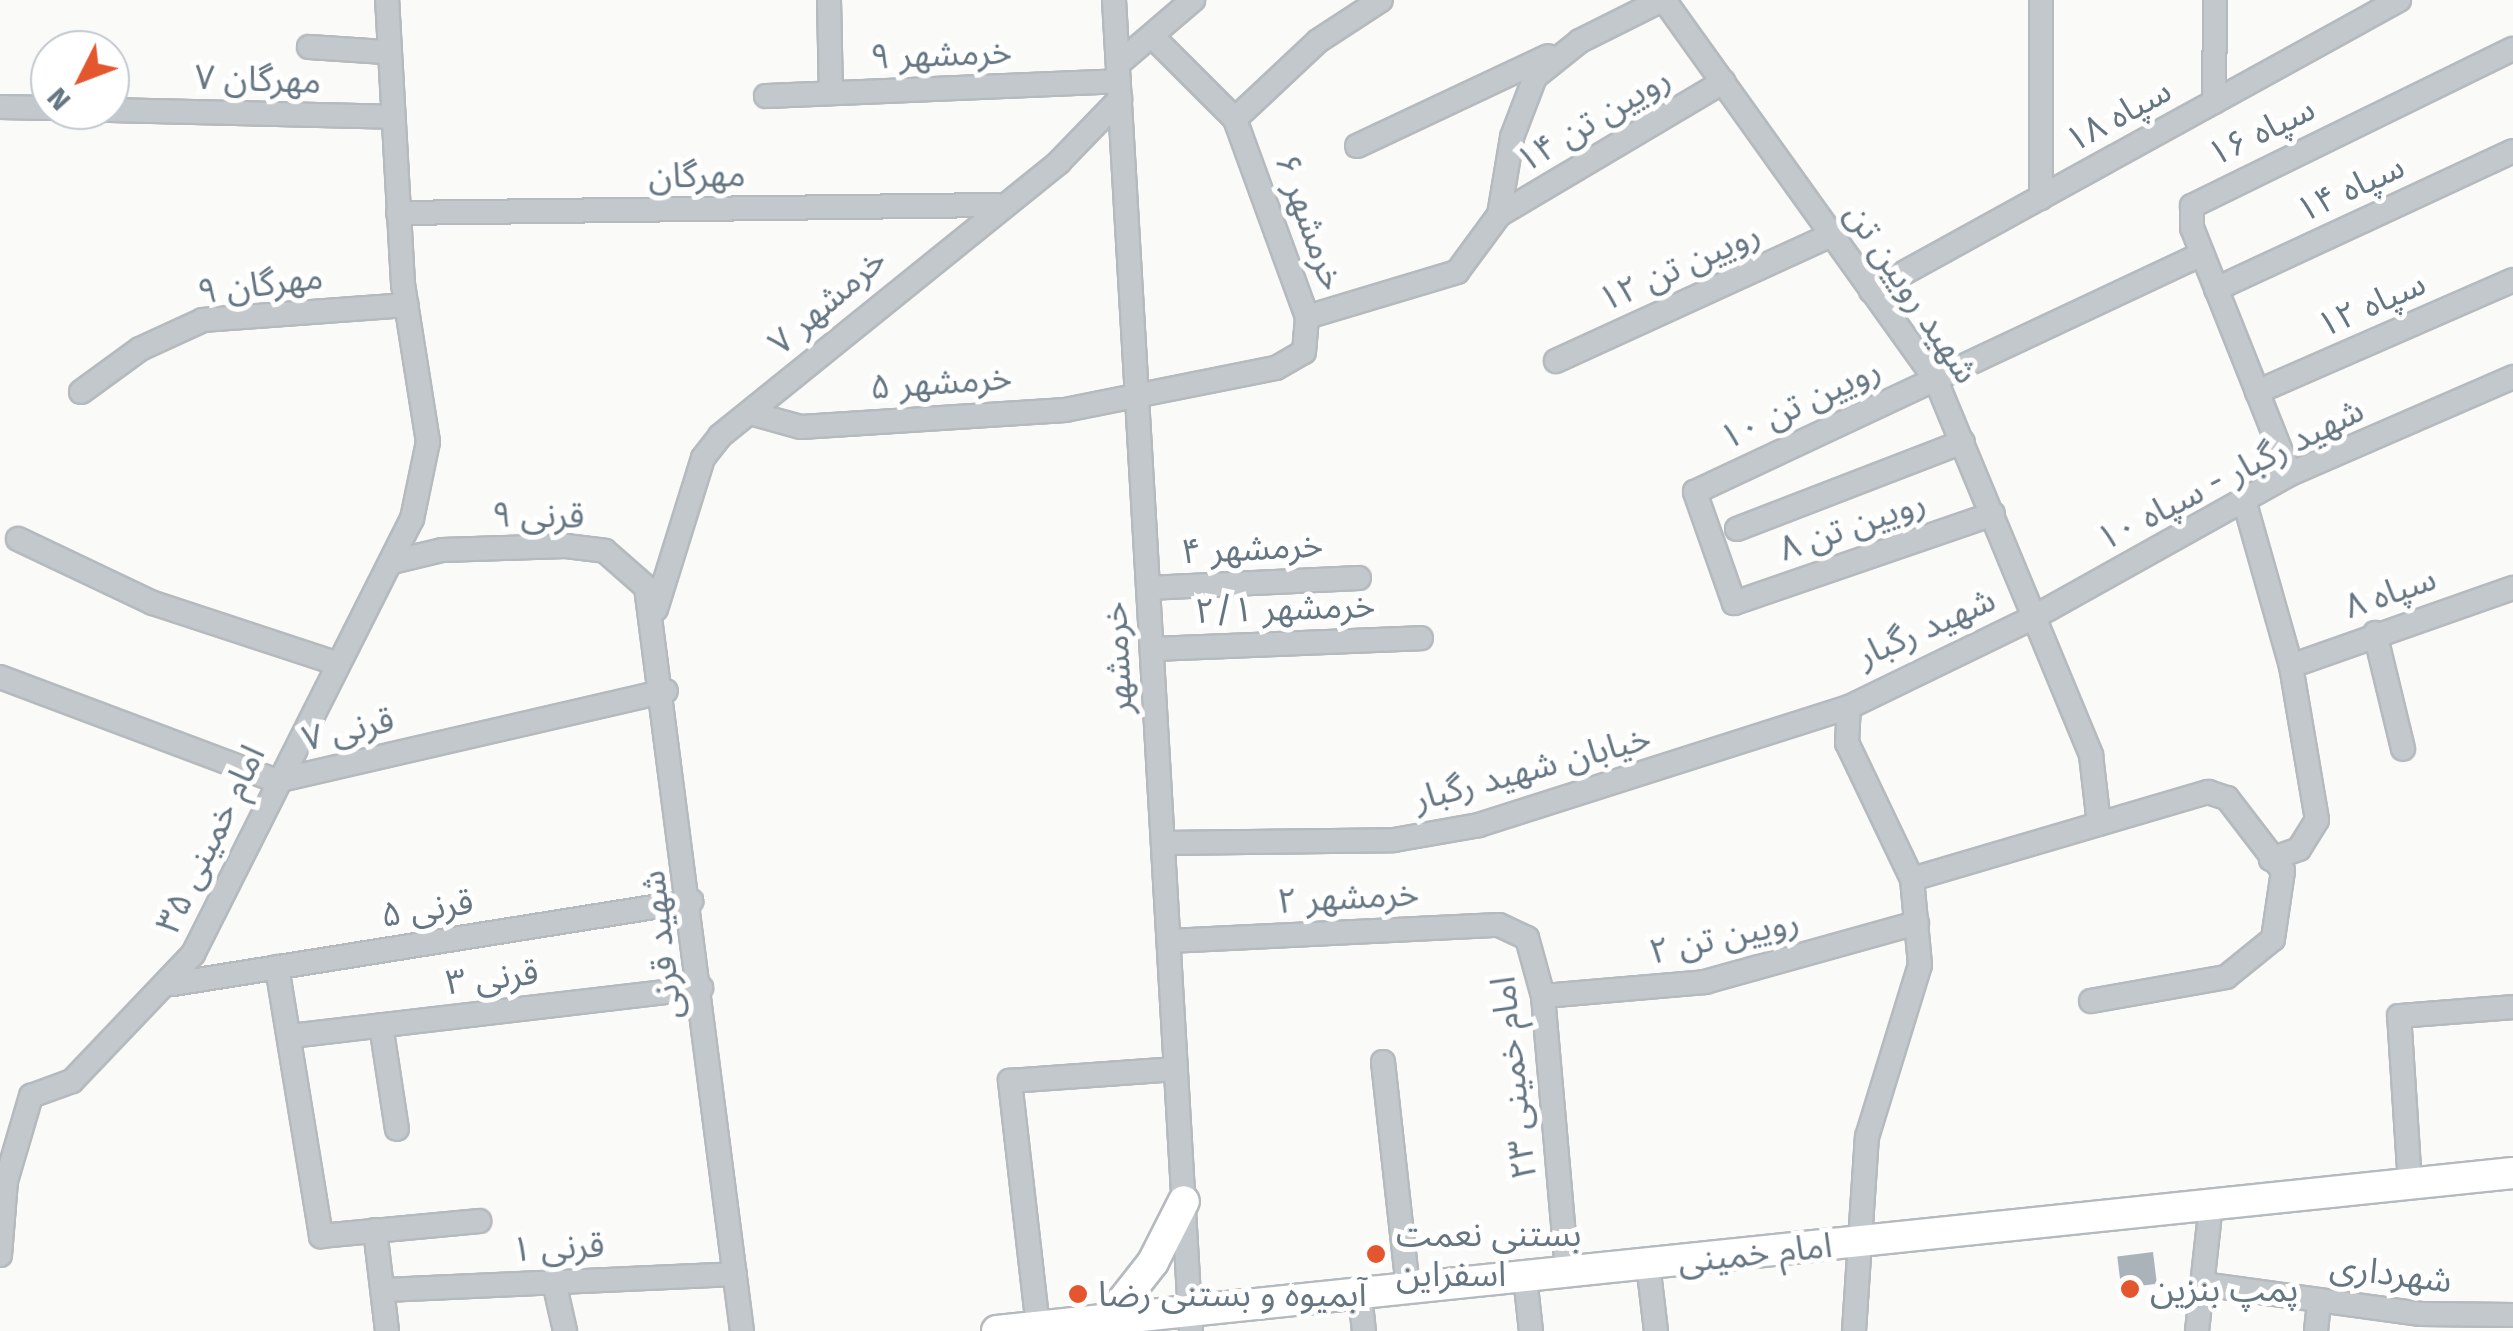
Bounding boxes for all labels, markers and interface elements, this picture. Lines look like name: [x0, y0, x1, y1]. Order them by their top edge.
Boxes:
north arrow: [30, 30, 130, 130]
street label: خرمشهر ۹: [869, 31, 1013, 77]
street label: مهرگان ۷: [194, 56, 322, 102]
street label: رویین تن ۱۴: [1508, 57, 1678, 181]
street label: سپاه ۱۸: [2058, 69, 2178, 161]
text: N: [40, 81, 77, 117]
street label: سپاه ۱۶: [2200, 87, 2322, 175]
street label: سپاه ۱۴: [2289, 145, 2411, 231]
street label: خرمشهر ۶: [1266, 148, 1354, 296]
street label: مهرگان: [648, 153, 746, 197]
street label: شهید رویین تن: [1836, 195, 1988, 391]
street label: رویین تن ۱۲: [1592, 212, 1766, 320]
street label: خرمشهر ۷: [760, 239, 894, 363]
street label: مهرگان ۹: [195, 255, 325, 313]
street label: سپاه ۱۲: [2310, 262, 2432, 346]
street label: رویین تن ۱۰: [1713, 348, 1887, 458]
street label: خرمشهر ۵: [869, 356, 1013, 408]
street label: شهید رگبار - سپاه ۱۰: [2090, 389, 2370, 559]
street label: رویین تن ۸: [1773, 480, 1931, 570]
street label: قرنی ۹: [491, 493, 585, 537]
street label: خرمشهر ۴: [1180, 523, 1324, 573]
street label: سپاه ۸: [2339, 557, 2441, 627]
street label: شهید رگبار: [1850, 578, 2002, 676]
street label: خرمشهر ۲/۱: [1194, 584, 1376, 632]
street label: خرمشهر: [1093, 601, 1141, 715]
street label: قرنی ۷: [298, 698, 398, 760]
street label: خیابان شهید رگبار: [1409, 716, 1655, 820]
street label: امام خمینی ۳۵: [146, 738, 274, 940]
street label: شهید قرنی: [631, 868, 691, 1022]
street label: خرمشهر ۲: [1276, 872, 1420, 922]
street label: قرنی ۵: [378, 880, 476, 936]
street label: رویین تن ۲: [1645, 900, 1803, 972]
street label: قرنی ۳: [443, 950, 541, 1004]
street label: امام خمینی ۲۳: [1481, 974, 1545, 1182]
place label: بستنی نعمت اسفراین: [1396, 1213, 1581, 1295]
street label: قرنی ۱: [511, 1224, 605, 1270]
street label: امام خمینی: [1676, 1224, 1834, 1282]
marker: بستنی نعمت اسفراین: [1365, 1243, 1387, 1265]
street label: شهرداری: [2328, 1245, 2454, 1301]
place label: پمپ بنزین: [2150, 1268, 2298, 1310]
place label: آبمیوه و بستنی رضا: [1098, 1273, 1367, 1315]
marker: پمپ بنزین: [2119, 1278, 2141, 1300]
marker: آبمیوه و بستنی رضا: [1067, 1283, 1089, 1305]

